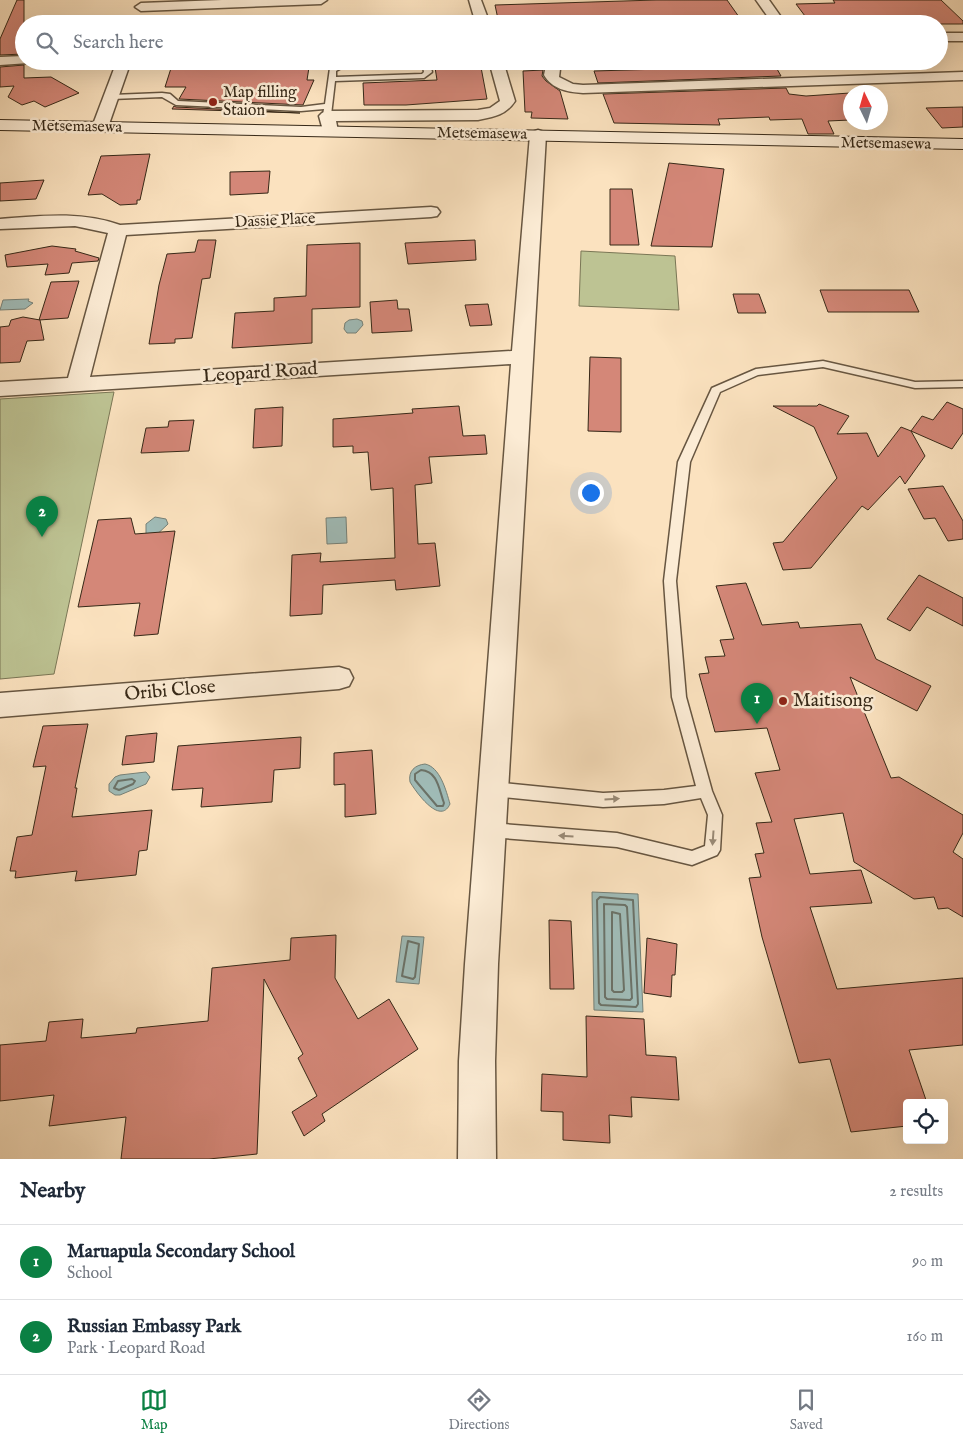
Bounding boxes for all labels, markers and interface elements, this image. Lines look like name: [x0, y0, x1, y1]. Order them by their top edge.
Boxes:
search box: [15, 15, 948, 70]
icon: search: [33, 29, 61, 57]
text: Search here: [73, 31, 164, 55]
place label: Map filling Staion: [223, 83, 297, 121]
north arrow: [843, 85, 888, 130]
marker: Map filling Staion: [207, 96, 219, 108]
street label: Metsemasewa: [32, 116, 122, 138]
street label: Metsemasewa: [437, 123, 527, 145]
street label: Metsemasewa: [841, 133, 931, 155]
street label: Dassie Place: [234, 209, 316, 233]
street label: Leopard Road: [202, 357, 319, 389]
your location: [578, 480, 604, 506]
pin: 2: [26, 496, 58, 537]
street label: Oribi Close: [123, 675, 217, 707]
pin: 1: [741, 683, 773, 724]
place label: Maitisong: [793, 689, 874, 713]
marker: Maitisong: [777, 695, 789, 707]
one-way arrow: [604, 795, 620, 803]
one-way arrow: [709, 830, 717, 846]
one-way arrow: [558, 831, 574, 839]
map controls: [903, 1099, 948, 1144]
button: locate: [903, 1099, 948, 1144]
text: Nearby: [20, 1178, 85, 1205]
text: 2 results: [889, 1182, 943, 1202]
text: Maruapula Secondary School: [67, 1240, 295, 1264]
text: 1: [33, 1252, 39, 1272]
text: 90 m: [912, 1252, 943, 1272]
text: School: [67, 1264, 112, 1284]
text: Russian Embassy Park: [67, 1315, 241, 1339]
text: 2: [32, 1327, 40, 1347]
text: 160 m: [907, 1327, 943, 1347]
text: Park · Leopard Road: [67, 1339, 205, 1359]
tab: Map: [140, 1386, 168, 1434]
tab: Directions: [448, 1386, 509, 1434]
tab: Saved: [790, 1386, 823, 1434]

